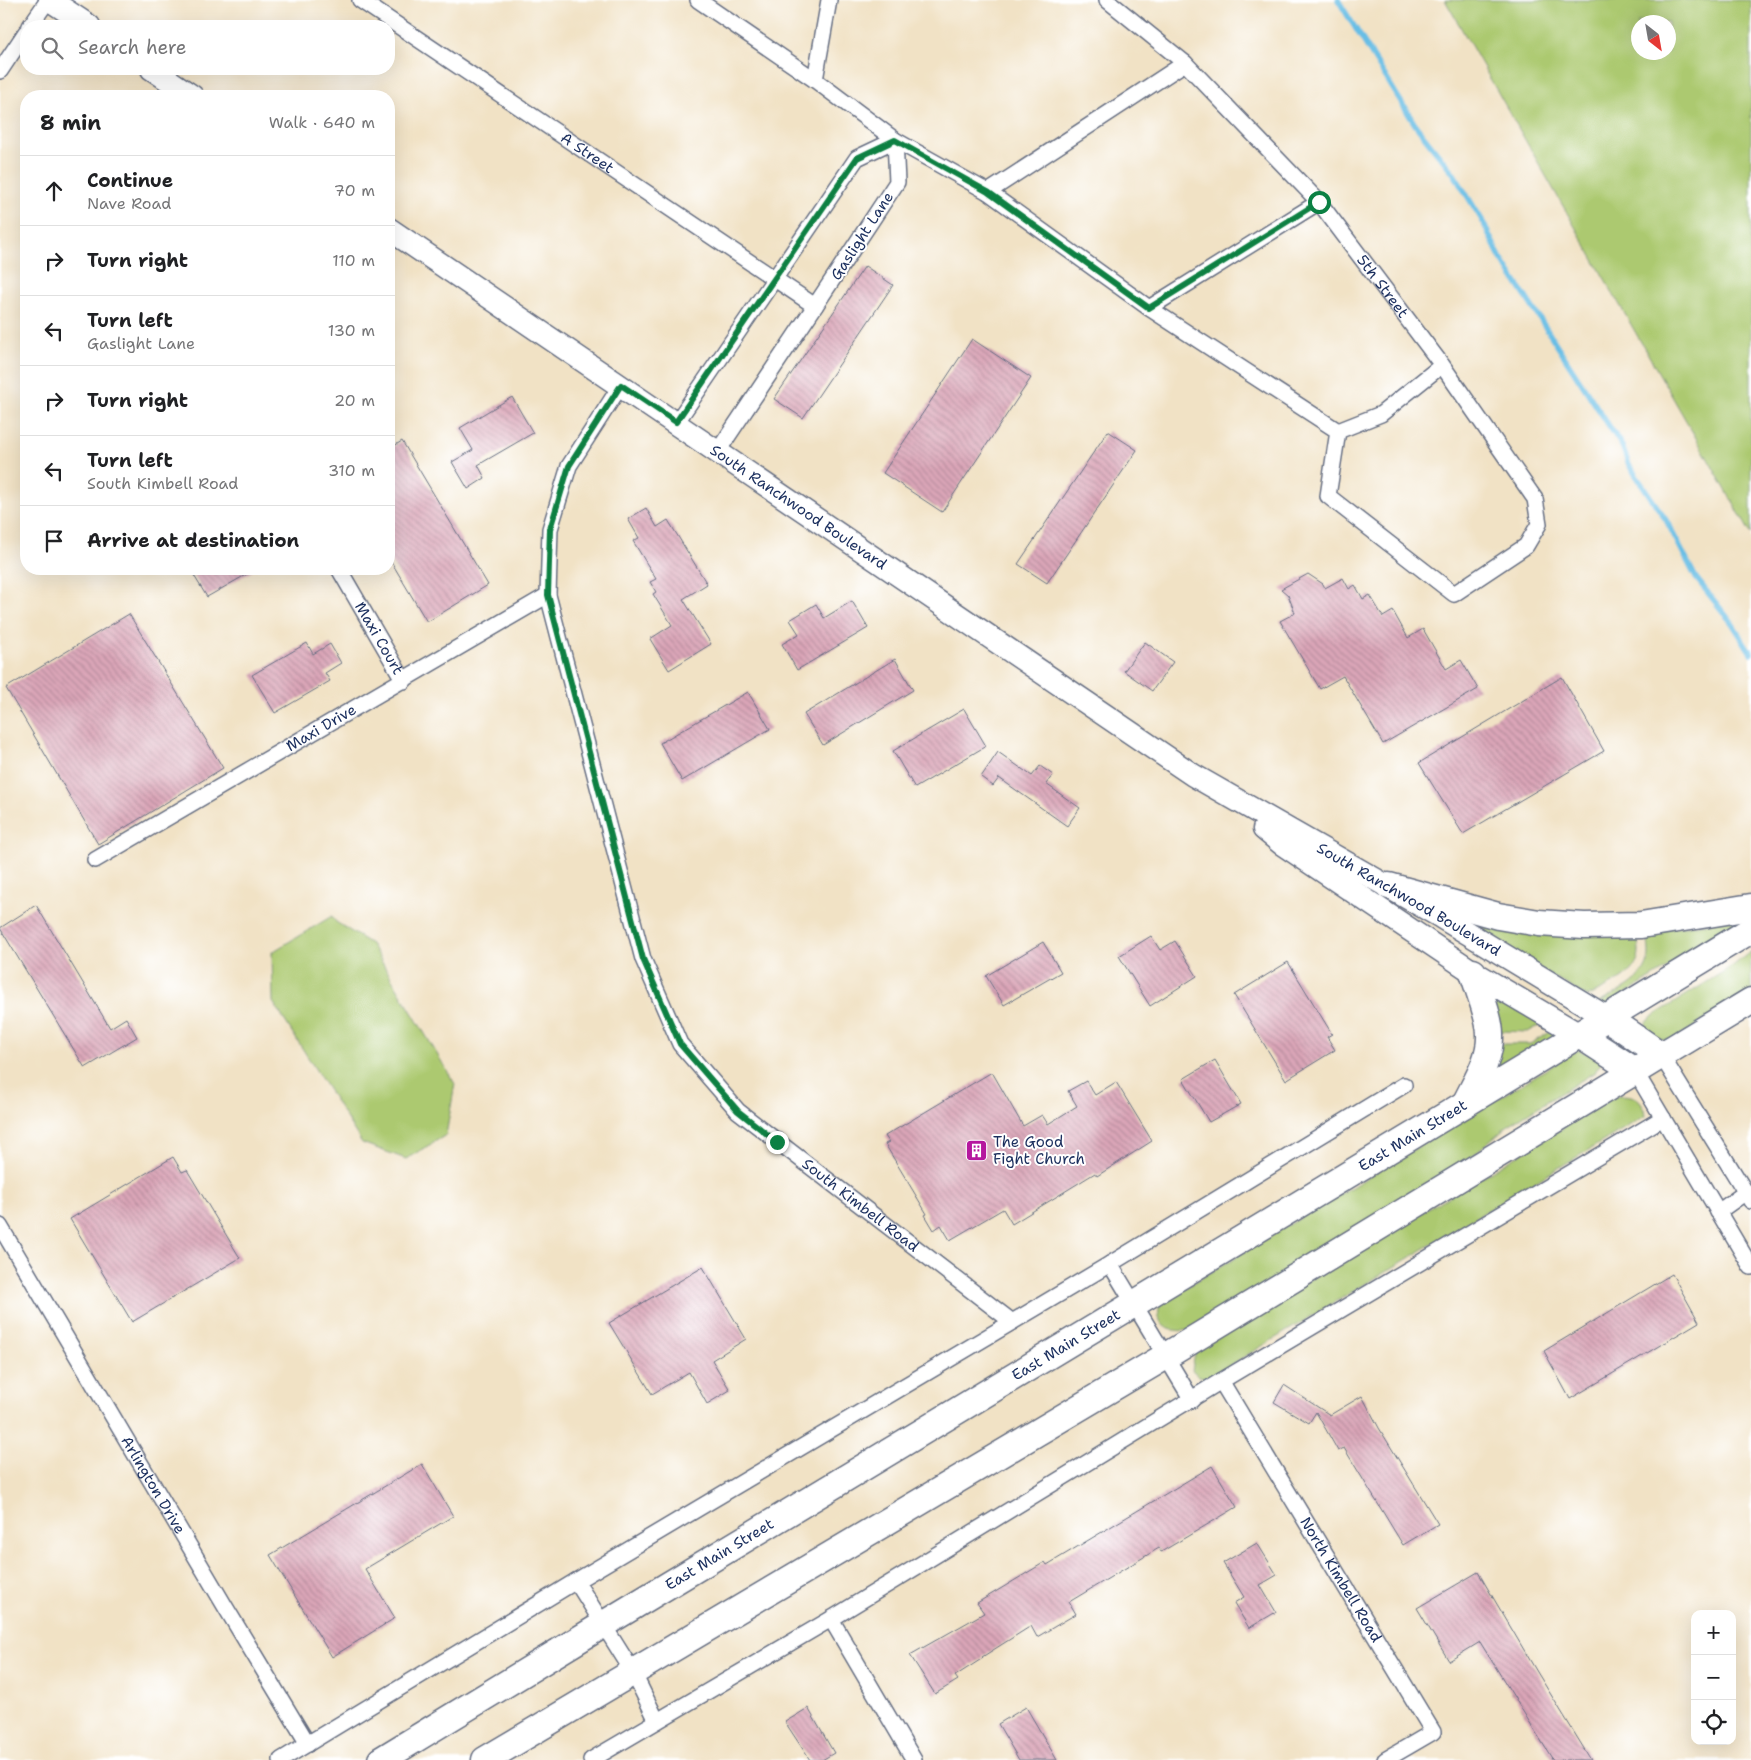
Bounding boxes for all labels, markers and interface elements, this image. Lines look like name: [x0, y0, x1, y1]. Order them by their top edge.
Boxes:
north arrow: [1631, 15, 1676, 60]
search box: [20, 20, 395, 75]
icon: search: [38, 34, 66, 62]
text: Search here: [78, 35, 187, 60]
text: 8 min: [40, 109, 101, 137]
text: Walk · 640 m: [269, 112, 375, 133]
street label: A Street: [557, 128, 618, 178]
text: Continue: [87, 168, 173, 193]
icon: ahead: [40, 177, 68, 205]
text: 70 m: [334, 180, 375, 201]
street label: Gaslight Lane: [826, 188, 898, 284]
route start: [1308, 191, 1331, 214]
text: Nave Road: [87, 193, 171, 214]
icon: right: [40, 247, 68, 275]
text: Turn right: [87, 248, 188, 273]
text: 110 m: [332, 250, 375, 271]
street label: 5th Street: [1352, 251, 1413, 322]
text: Turn left: [87, 308, 173, 333]
icon: left: [40, 317, 68, 345]
text: 130 m: [328, 320, 375, 341]
text: Gaslight Lane: [87, 333, 195, 354]
icon: right: [40, 387, 68, 415]
text: Turn right: [87, 388, 188, 413]
text: 20 m: [334, 390, 375, 411]
street label: South Ranchwood Boulevard: [706, 440, 891, 574]
text: Turn left: [87, 448, 173, 473]
icon: left: [40, 457, 68, 485]
text: 310 m: [328, 460, 375, 481]
text: South Kimbell Road: [87, 473, 239, 494]
icon: arrive: [40, 527, 68, 555]
text: Arrive at destination: [87, 528, 299, 553]
street label: Maxi Court: [350, 598, 408, 678]
street label: Maxi Drive: [282, 699, 360, 756]
street label: South Ranchwood Boulevard: [1313, 838, 1505, 961]
street label: East Main Street: [1355, 1095, 1471, 1176]
route end: [766, 1131, 789, 1154]
place label: The Good Fight Church: [993, 1132, 1085, 1169]
building icon: The Good Fight Church: [965, 1139, 989, 1163]
street label: South Kimbell Road: [798, 1154, 923, 1257]
street label: East Main Street: [1008, 1304, 1124, 1385]
street label: Arlington Drive: [117, 1432, 190, 1538]
street label: North Kimbell Road: [1295, 1513, 1387, 1646]
street label: East Main Street: [661, 1514, 777, 1595]
map controls: [1691, 1610, 1736, 1745]
button: +: [1691, 1610, 1736, 1655]
button: −: [1691, 1655, 1736, 1700]
button: locate: [1691, 1700, 1736, 1745]

